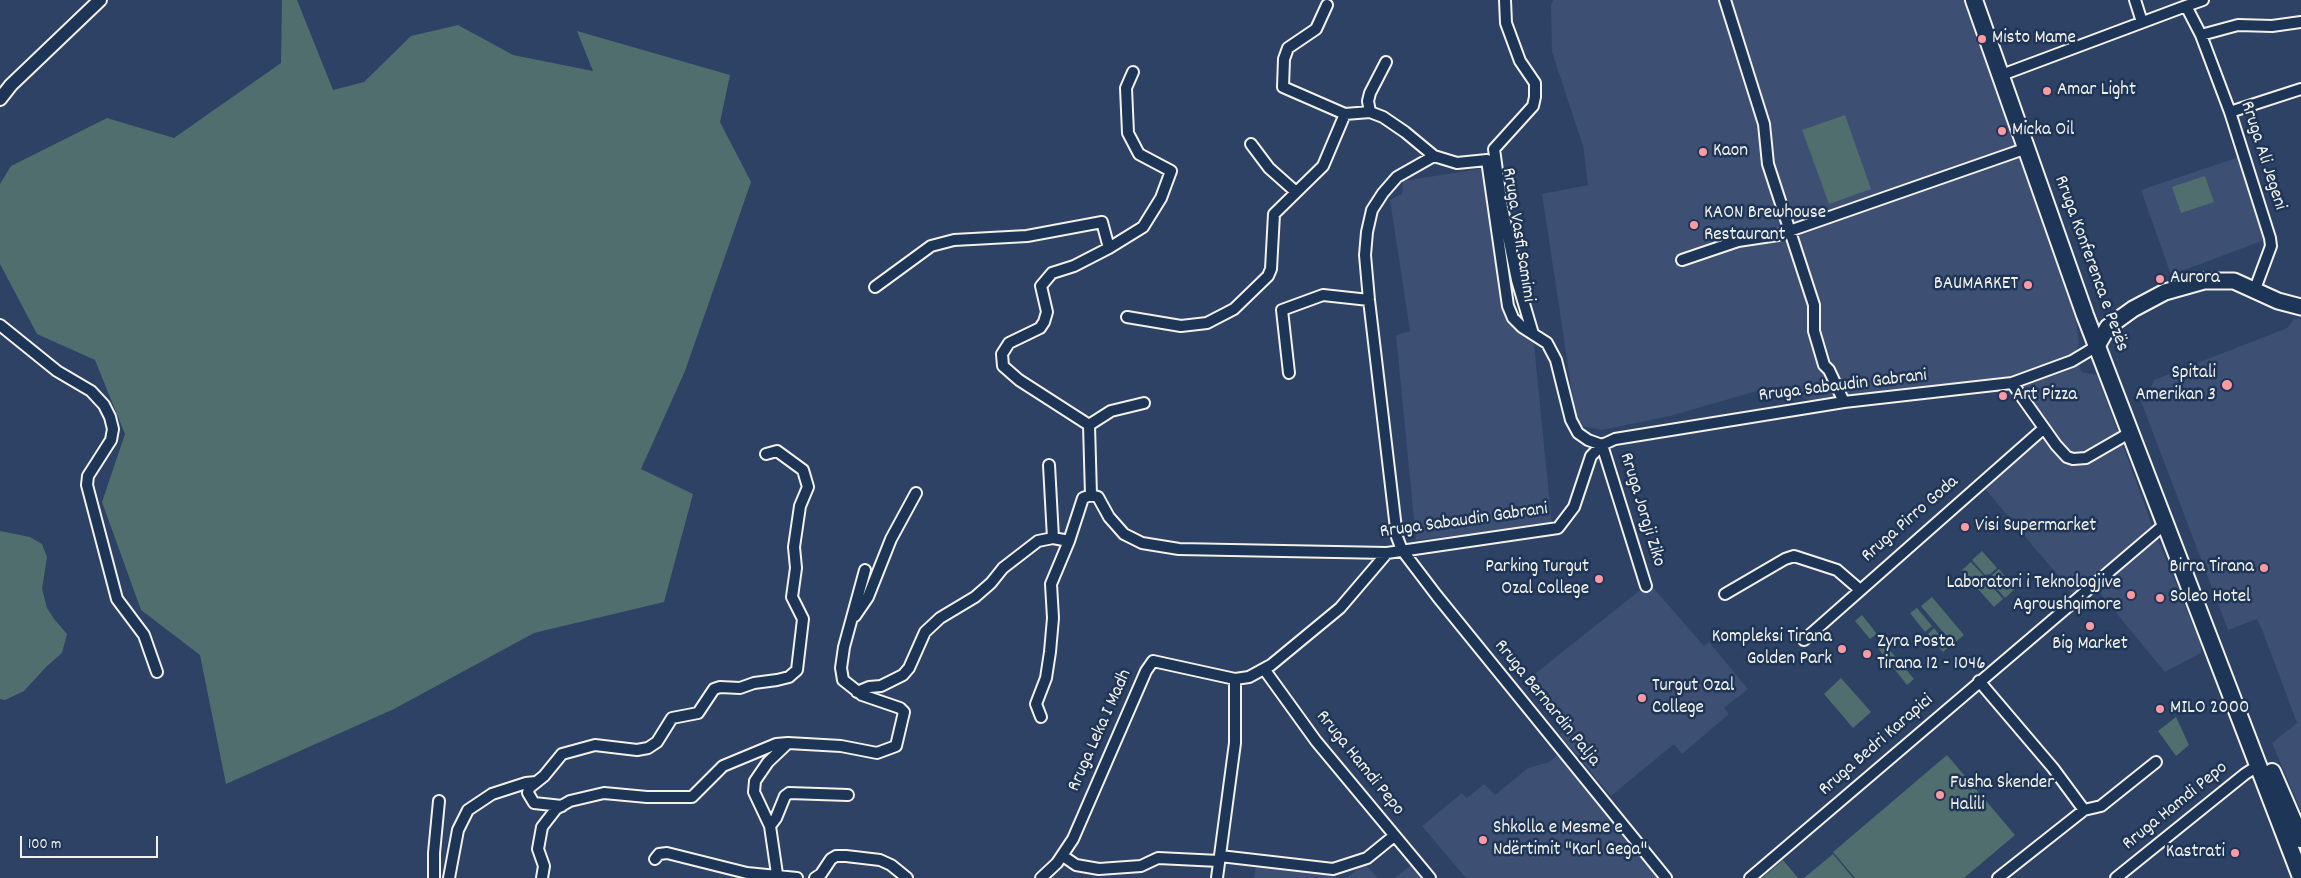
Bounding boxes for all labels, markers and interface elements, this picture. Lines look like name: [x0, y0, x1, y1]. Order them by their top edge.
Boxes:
place label: Misto Mame: [1992, 28, 2076, 50]
marker: Misto Mame: [1976, 33, 1988, 45]
place label: Amar Light: [2057, 80, 2136, 102]
marker: Amar Light: [2041, 85, 2053, 97]
street label: Rruga Ali Jegeni: [2234, 99, 2290, 213]
place label: Micka Oil: [2012, 120, 2074, 142]
marker: Micka Oil: [1996, 125, 2008, 137]
place label: Kaon: [1713, 141, 1748, 163]
marker: Kaon: [1697, 146, 1709, 158]
street label: Rruga Vasfi Samimi: [1495, 166, 1539, 304]
street label: Rruga Konferenca e Pezës: [2048, 173, 2132, 355]
place label: KAON Brewhouse Restaurant: [1704, 203, 1826, 247]
marker: KAON Brewhouse Restaurant: [1688, 219, 1700, 231]
place label: Aurora: [2170, 268, 2220, 290]
marker: Aurora: [2154, 273, 2166, 285]
place label: BAUMARKET: [1934, 274, 2018, 296]
marker: BAUMARKET: [2022, 279, 2034, 291]
place label: Spitali Amerikan 3: [2135, 363, 2216, 407]
street label: Rruga Sabaudin Gabrani: [1758, 365, 1928, 409]
marker: Spitali Amerikan 3: [2220, 378, 2234, 392]
place label: Art Pizza: [2013, 385, 2077, 407]
marker: Art Pizza: [1997, 390, 2009, 402]
street label: Rruga Jorgji Ziko: [1613, 450, 1669, 570]
street label: Rruga Pirro Goda: [1858, 472, 1964, 568]
street label: Rruga Sabaudin Gabrani: [1379, 499, 1549, 545]
place label: Visi Supermarket: [1975, 516, 2096, 538]
marker: Visi Supermarket: [1959, 521, 1971, 533]
place label: Parking Turgut Ozal College: [1485, 557, 1589, 601]
place label: Birra Tirana: [2169, 557, 2254, 579]
marker: Birra Tirana: [2258, 562, 2270, 574]
marker: Parking Turgut Ozal College: [1593, 573, 1605, 585]
place label: Laboratori i Teknologjive Agroushqimore: [1946, 573, 2121, 617]
place label: Soleo Hotel: [2170, 587, 2251, 609]
marker: Laboratori i Teknologjive Agroushqimore: [2125, 589, 2137, 601]
marker: Soleo Hotel: [2154, 592, 2166, 604]
marker: Big Market: [2084, 620, 2096, 632]
place label: Kompleksi Tirana Golden Park: [1712, 627, 1832, 671]
place label: Zyra Posta Tirana 12 - 1046: [1877, 632, 1985, 676]
place label: Big Market: [2052, 634, 2128, 656]
street label: Rruga Bernardin Palja: [1488, 636, 1604, 772]
marker: Kompleksi Tirana Golden Park: [1836, 643, 1848, 655]
marker: Zyra Posta Tirana 12 - 1046: [1861, 648, 1873, 660]
street label: Rruga Leka I Madh: [1064, 666, 1138, 796]
place label: Turgut Ozal College: [1652, 676, 1734, 720]
street label: Rruga Bedri Karapici: [1815, 690, 1939, 802]
marker: Turgut Ozal College: [1636, 692, 1648, 704]
place label: MILO 2000: [2170, 698, 2249, 720]
marker: MILO 2000: [2154, 703, 2166, 715]
street label: Rruga Hamdi Pepo: [1310, 707, 1408, 821]
street label: Rruga Hamdi Pepo: [2119, 758, 2233, 856]
place label: Fusha Skender Halili: [1950, 773, 2054, 817]
marker: Fusha Skender Halili: [1934, 789, 1946, 801]
place label: Shkolla e Mesme e Ndërtimit "Karl Gega": [1493, 818, 1647, 862]
scale bar: [22, 826, 160, 858]
text: 100 m: [28, 834, 61, 856]
marker: Shkolla e Mesme e Ndërtimit "Karl Gega": [1477, 834, 1489, 846]
place label: Kastrati: [2166, 842, 2225, 864]
marker: Kastrati: [2229, 847, 2241, 859]

